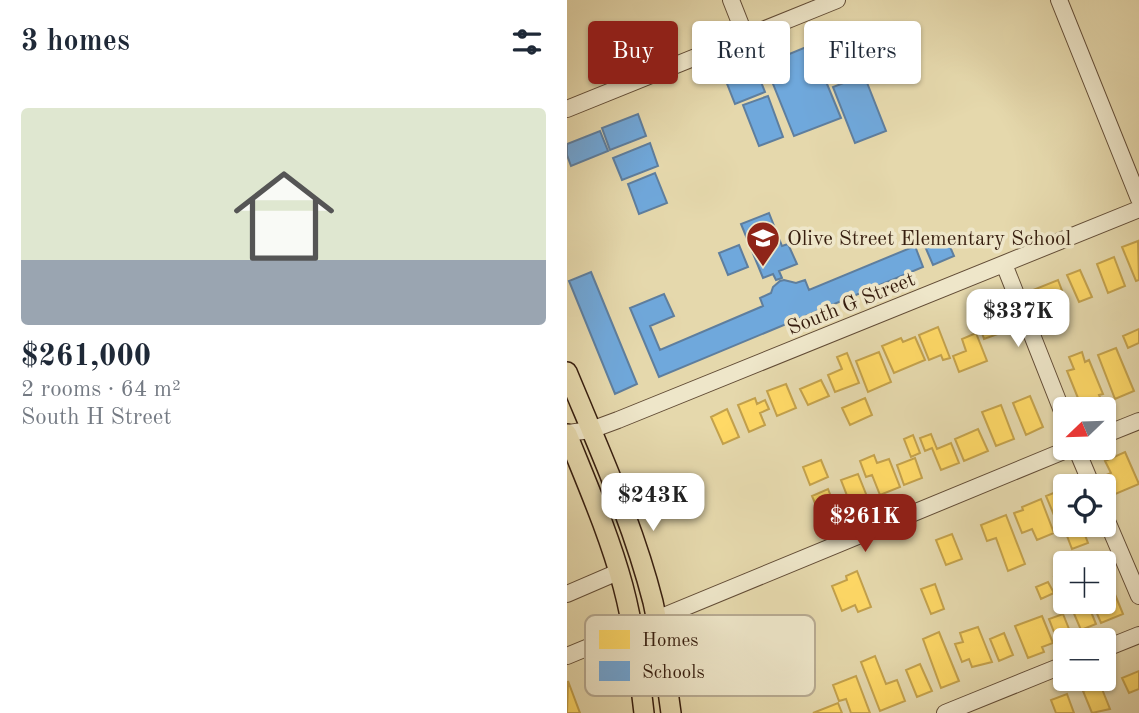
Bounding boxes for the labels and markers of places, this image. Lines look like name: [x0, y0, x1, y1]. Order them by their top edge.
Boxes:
school or university icon: Olive Street Elementary School: [744, 219, 782, 268]
place label: Olive Street Elementary School: [787, 229, 1072, 250]
pin: $337K: [969, 290, 1067, 349]
pin: $243K: [604, 474, 702, 533]
pin: $261K: [816, 494, 914, 554]

